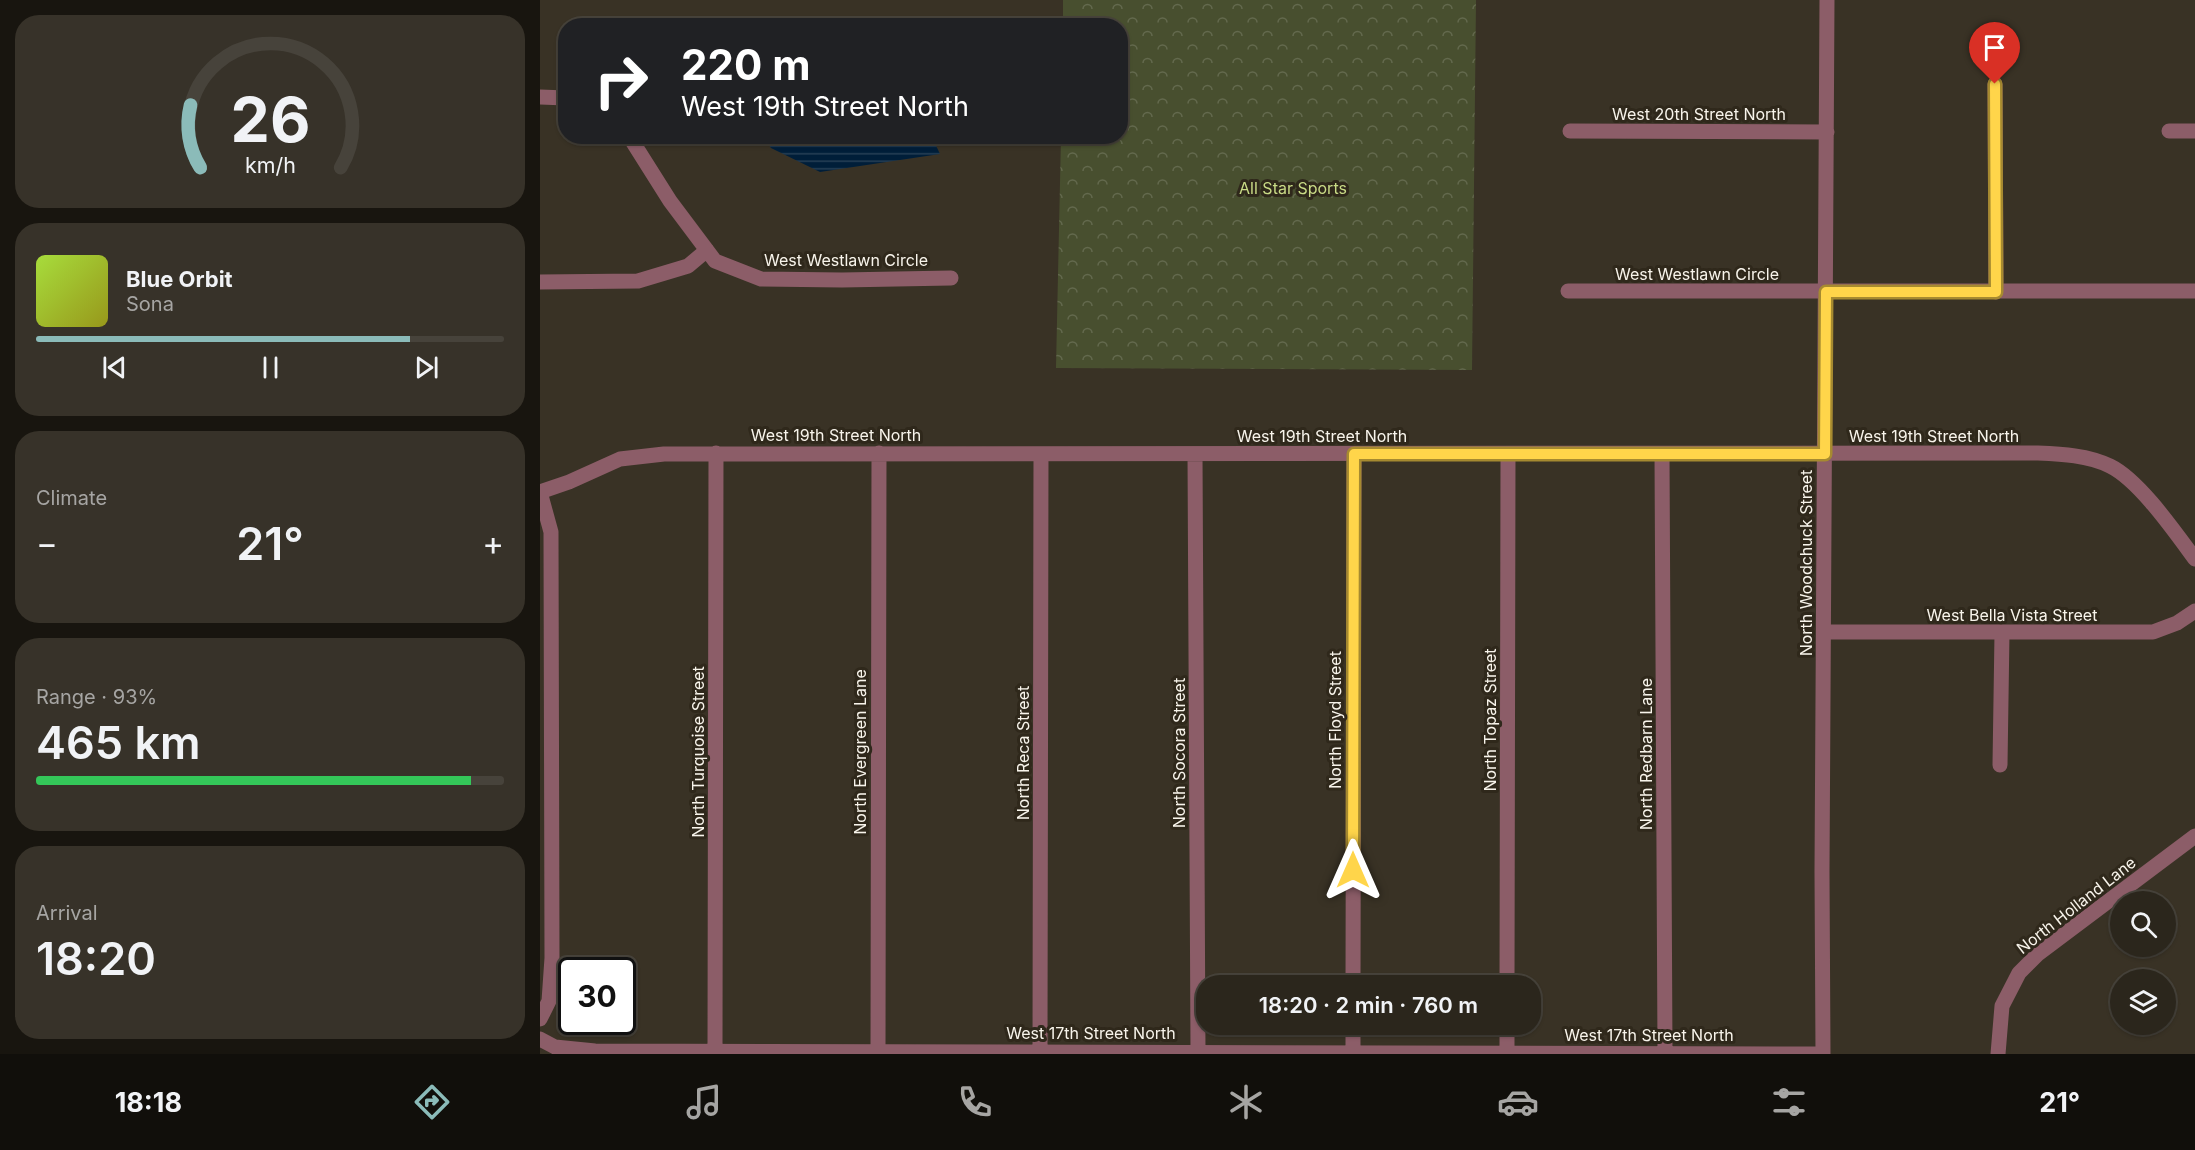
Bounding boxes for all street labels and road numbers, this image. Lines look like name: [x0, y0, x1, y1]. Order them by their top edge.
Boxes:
street label: West 20th Street North: [1612, 104, 1786, 124]
street label: West Westlawn Circle: [764, 250, 928, 270]
street label: West Westlawn Circle: [1615, 264, 1779, 284]
street label: West 19th Street North: [751, 425, 921, 445]
street label: West 19th Street North: [1237, 426, 1407, 446]
street label: West 19th Street North: [1849, 426, 2019, 446]
street label: North Woodchuck Street: [1796, 470, 1816, 656]
street label: West Bella Vista Street: [1927, 605, 2097, 625]
street label: North Topaz Street: [1480, 648, 1500, 792]
street label: North Floyd Street: [1325, 651, 1345, 789]
street label: North Turquoise Street: [688, 666, 708, 838]
street label: North Evergreen Lane: [850, 669, 870, 835]
street label: North Socora Street: [1169, 678, 1189, 828]
street label: North Redbarn Lane: [1636, 678, 1656, 830]
street label: North Reca Street: [1013, 686, 1033, 820]
street label: North Holland Lane: [2012, 852, 2140, 958]
street label: West 17th Street North: [1006, 1023, 1176, 1043]
street label: West 17th Street North: [1564, 1025, 1734, 1045]

